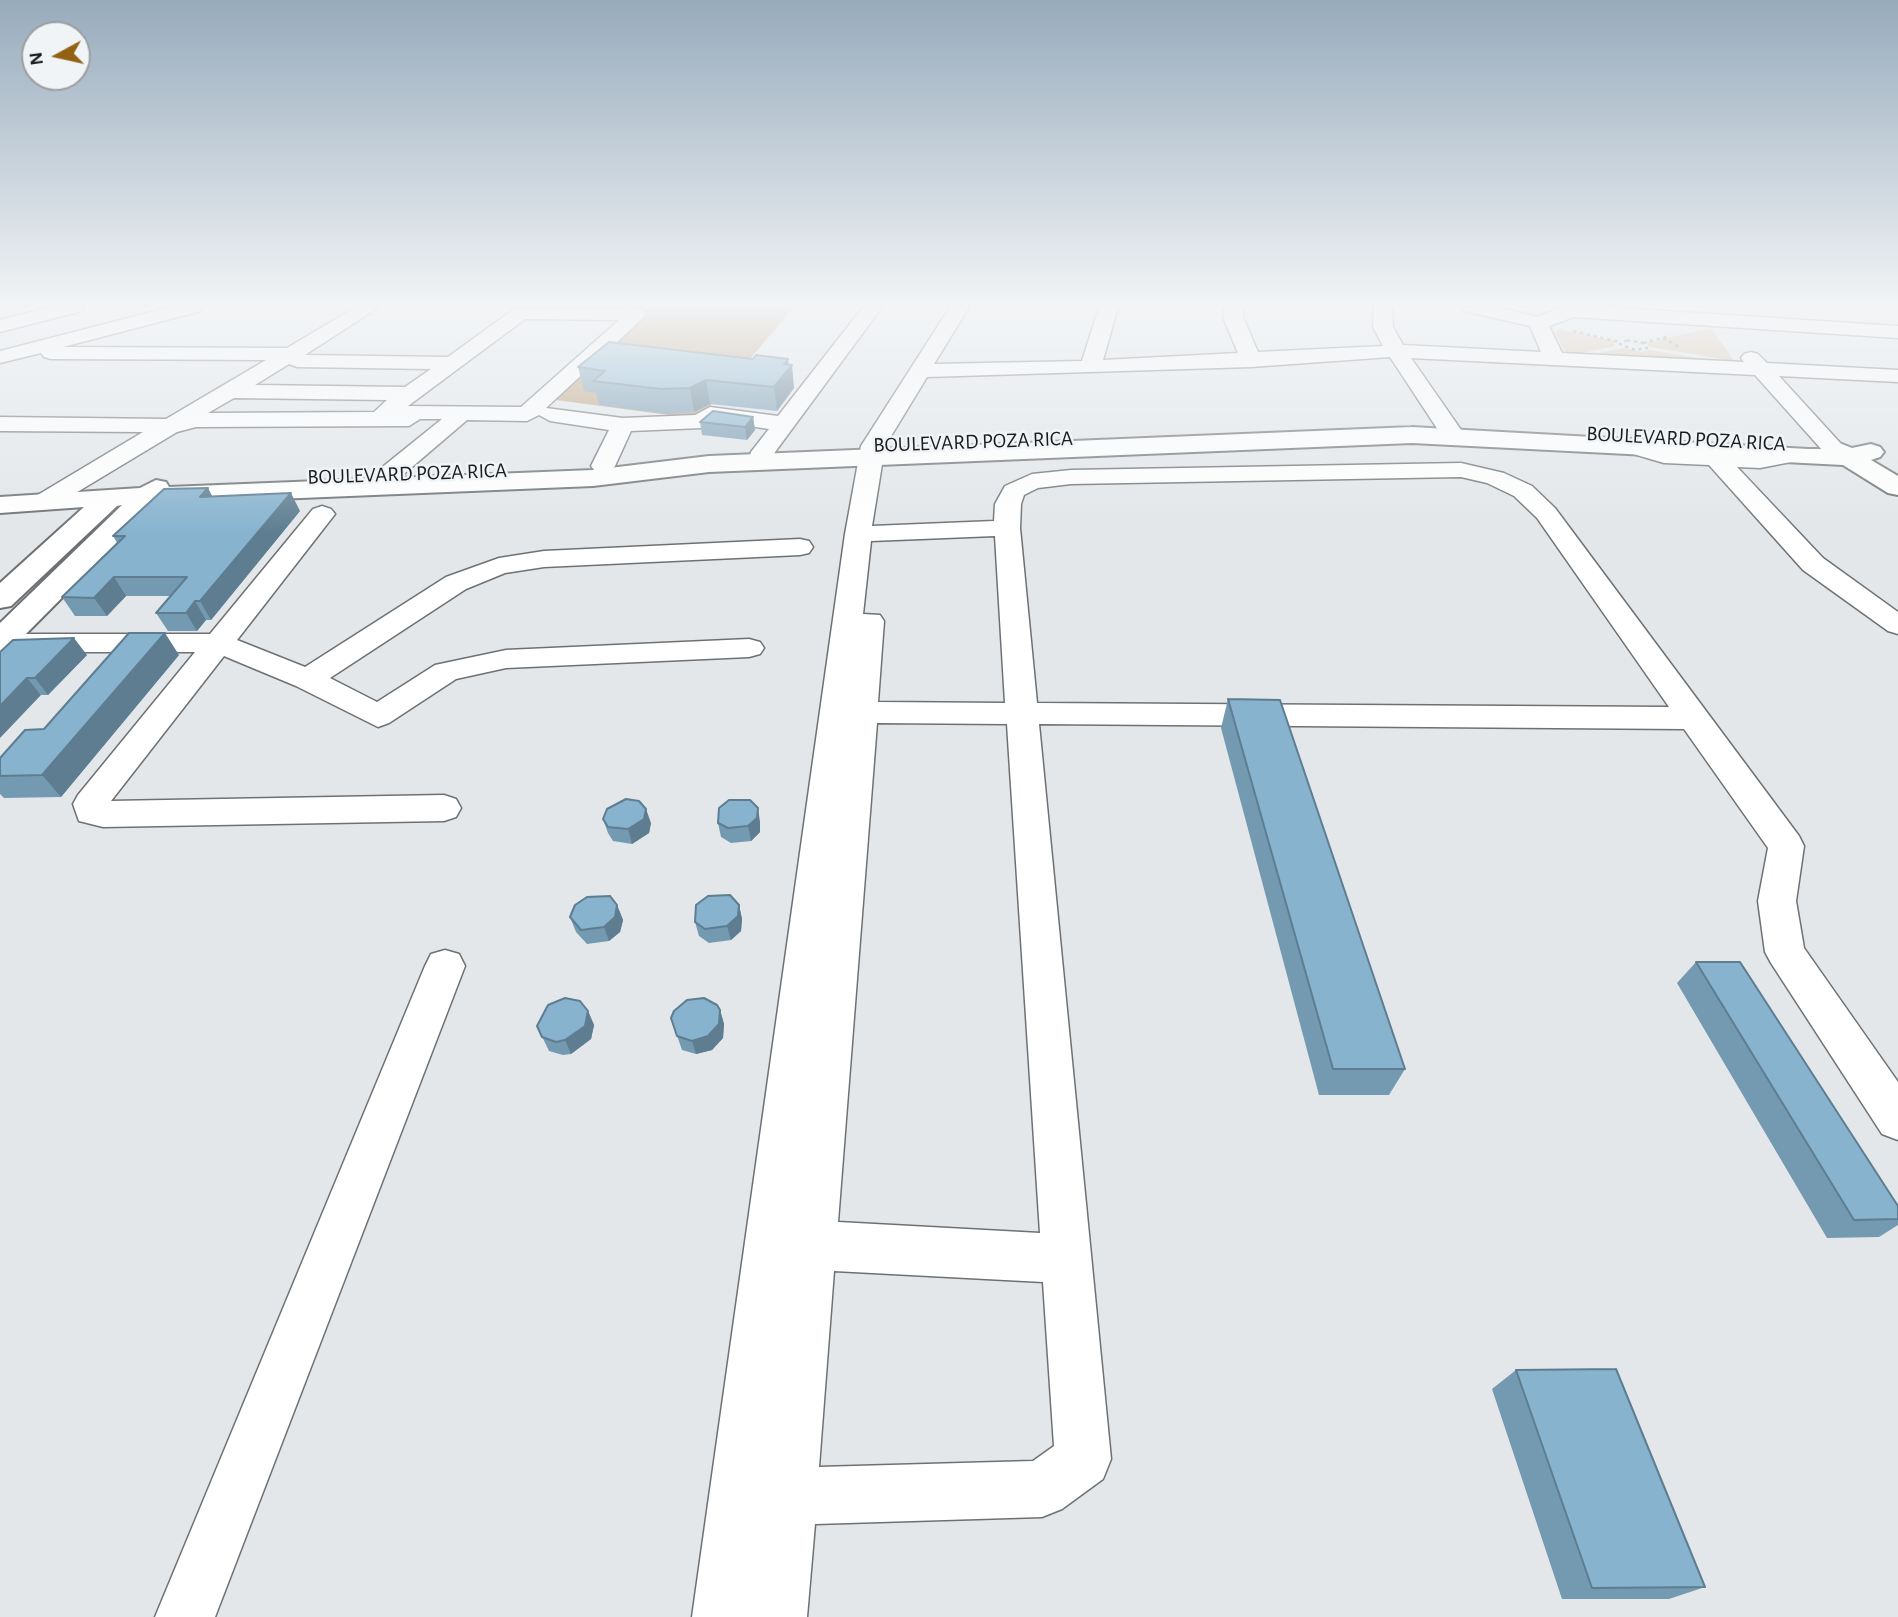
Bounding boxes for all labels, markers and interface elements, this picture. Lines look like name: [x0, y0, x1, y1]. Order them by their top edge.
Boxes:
north arrow: [21, 21, 91, 91]
text: N: [26, 51, 47, 67]
street label: BOULEVARD POZA RICA: [1586, 421, 1786, 457]
street label: BOULEVARD POZA RICA: [873, 426, 1073, 458]
street label: BOULEVARD POZA RICA: [307, 458, 507, 490]

